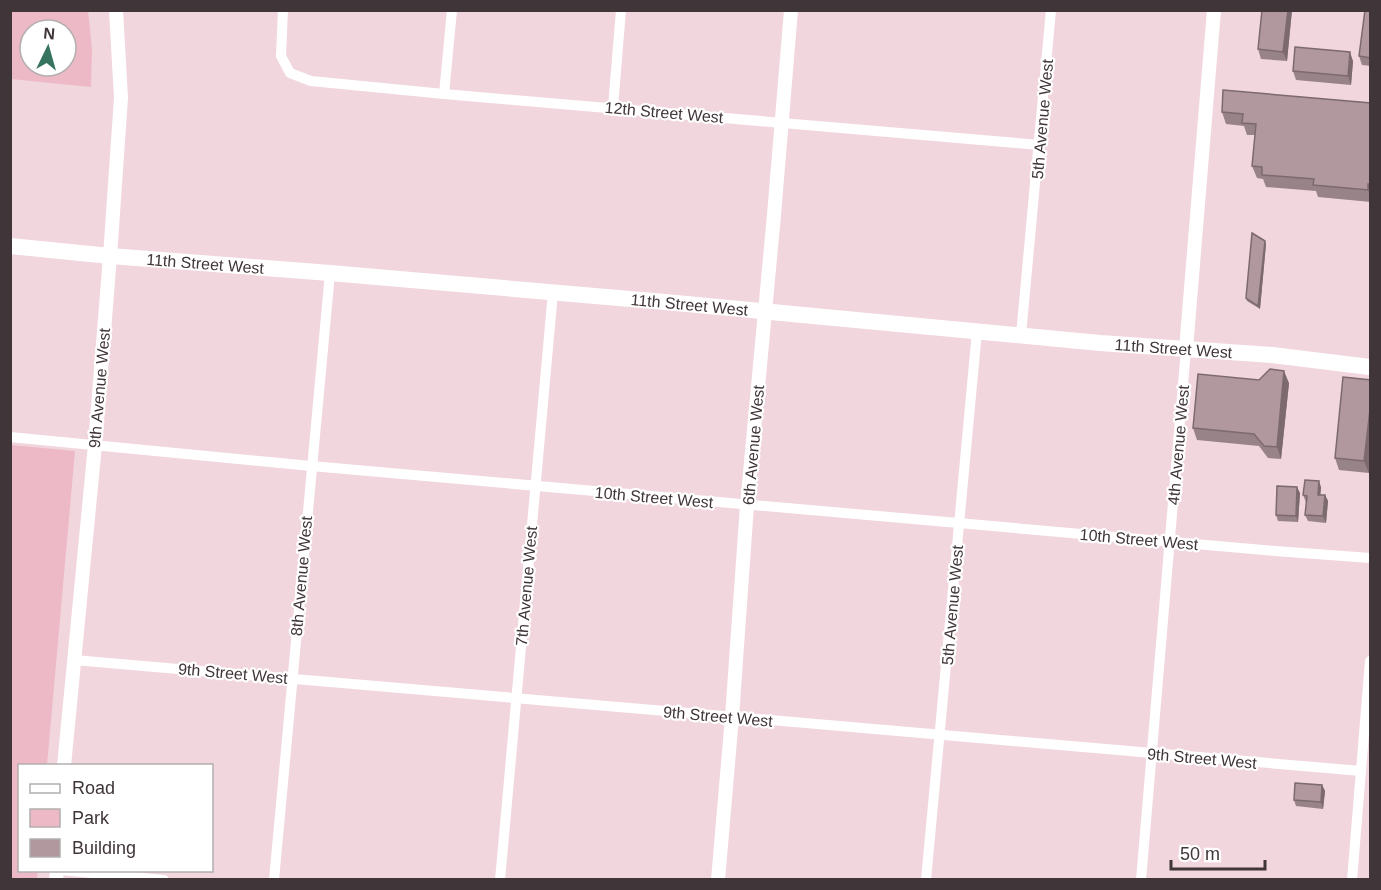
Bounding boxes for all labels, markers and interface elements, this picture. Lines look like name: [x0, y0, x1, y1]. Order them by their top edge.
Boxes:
north arrow: [18, 18, 78, 78]
text: N: [43, 25, 56, 43]
street label: 5th Avenue West: [1029, 58, 1056, 180]
street label: 12th Street West: [604, 99, 724, 126]
street label: 11th Street West: [146, 251, 265, 277]
street label: 11th Street West: [630, 291, 749, 319]
street label: 9th Avenue West: [86, 327, 113, 449]
street label: 11th Street West: [1114, 336, 1233, 361]
street label: 6th Avenue West: [740, 384, 767, 506]
street label: 4th Avenue West: [1165, 384, 1192, 506]
street label: 10th Street West: [594, 484, 714, 511]
street label: 8th Avenue West: [288, 515, 315, 637]
street label: 7th Avenue West: [513, 525, 540, 647]
street label: 10th Street West: [1079, 526, 1199, 553]
street label: 5th Avenue West: [939, 544, 966, 666]
street label: 9th Street West: [177, 660, 289, 687]
street label: 9th Street West: [662, 703, 774, 730]
street label: 9th Street West: [1146, 745, 1258, 772]
legend: [18, 764, 213, 872]
text: Road: [72, 778, 115, 798]
text: Park: [72, 808, 110, 828]
scale bar: [1171, 833, 1266, 871]
text: Building: [72, 838, 136, 858]
text: 50 m: [1180, 844, 1220, 864]

